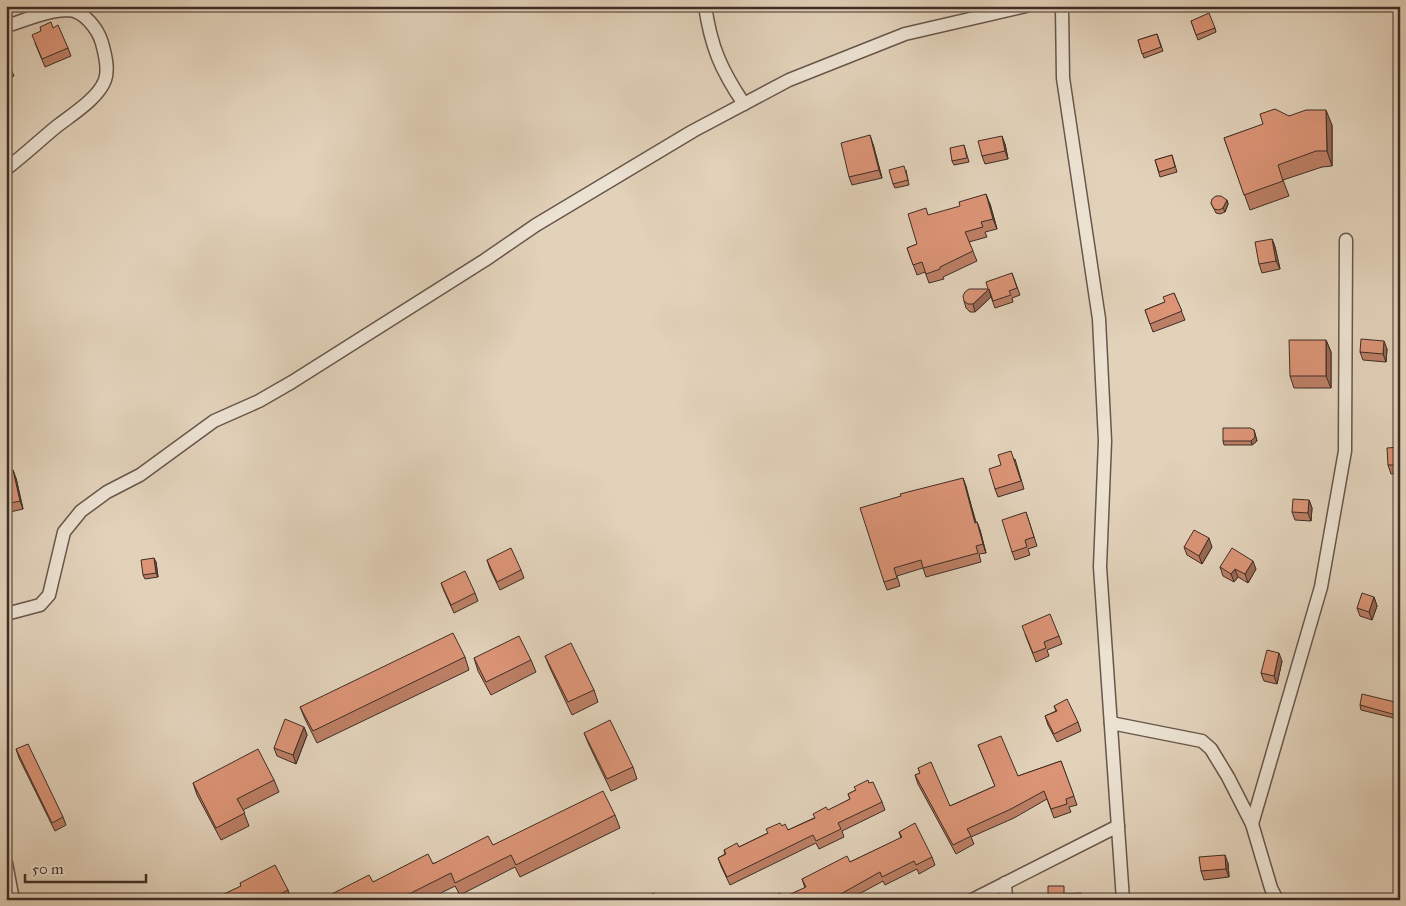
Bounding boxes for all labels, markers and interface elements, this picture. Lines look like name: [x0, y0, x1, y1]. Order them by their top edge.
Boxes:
scale bar: [25, 851, 146, 883]
text: 50 m: [32, 860, 64, 878]

